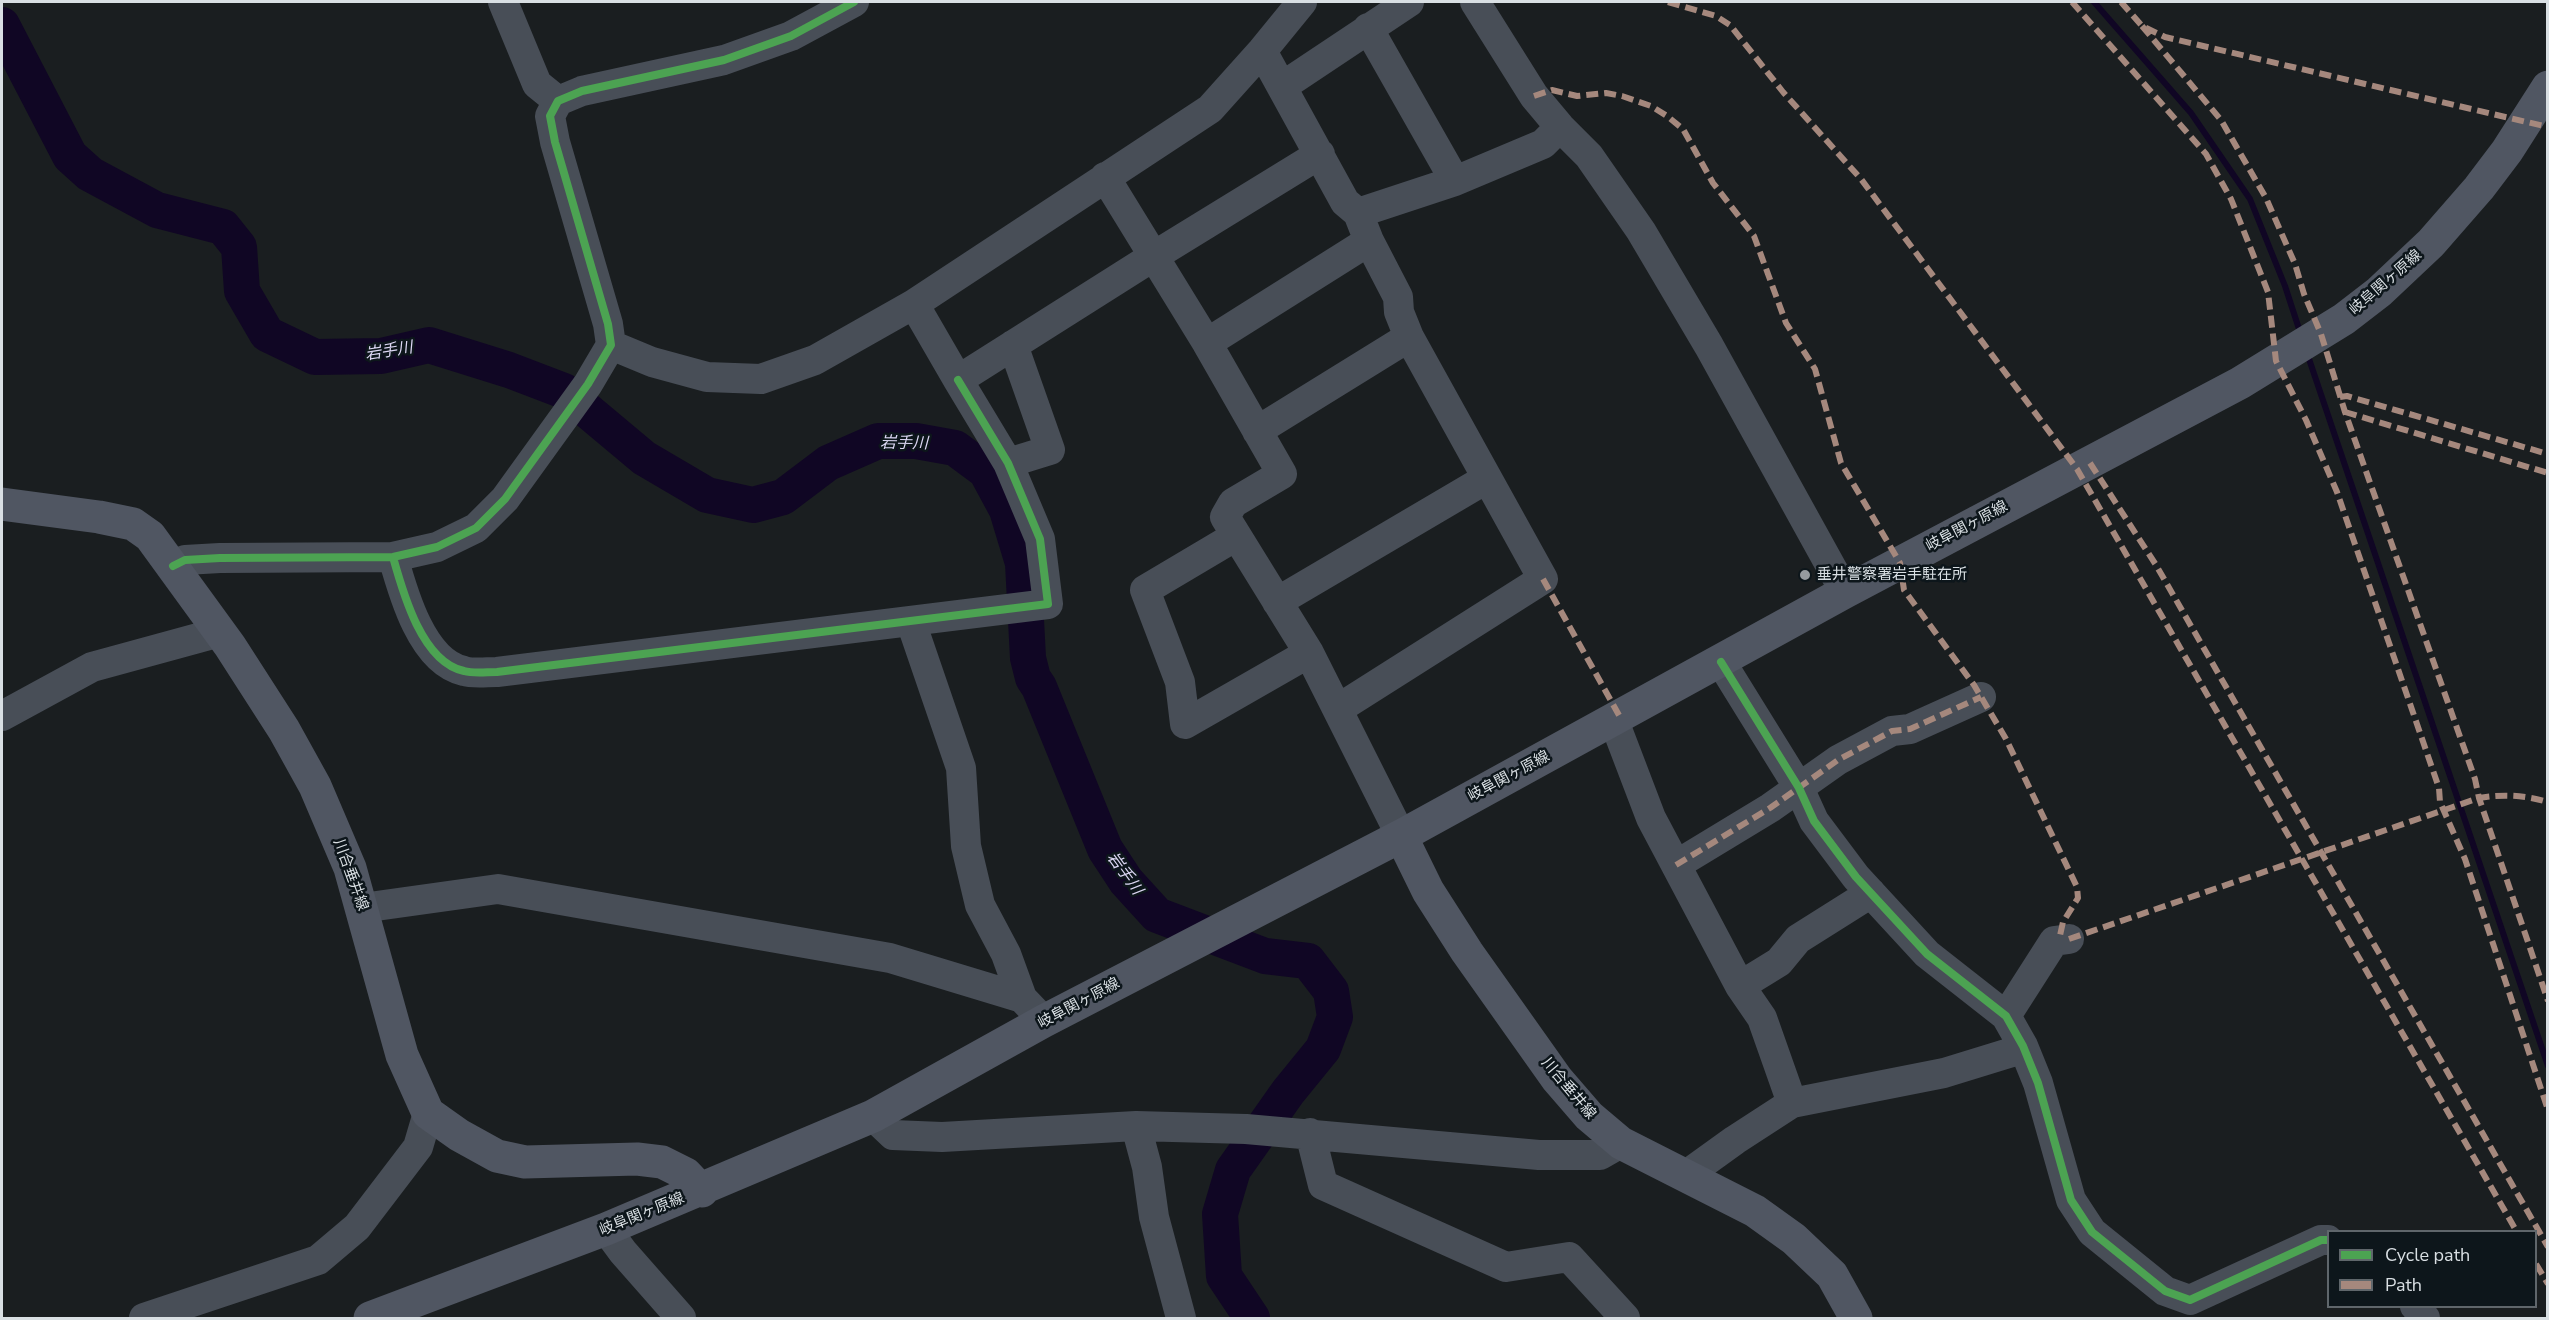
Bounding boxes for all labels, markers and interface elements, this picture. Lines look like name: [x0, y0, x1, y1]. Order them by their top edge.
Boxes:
street label: 岐阜関ヶ原線: [2346, 247, 2426, 319]
water label: 岩手川: [364, 339, 414, 365]
water label: 岩手川: [880, 434, 928, 454]
street label: 岐阜関ヶ原線: [1923, 498, 2011, 556]
place label: 垂井警察署岩手駐在所: [1817, 566, 1967, 584]
marker: 垂井警察署岩手駐在所: [1798, 568, 1812, 582]
street label: 岐阜関ヶ原線: [1465, 748, 1553, 806]
street label: 川合垂井線: [329, 837, 371, 913]
water label: 岩手川: [1102, 849, 1146, 899]
street label: 岐阜関ヶ原線: [1035, 975, 1123, 1033]
street label: 川合垂井線: [1537, 1054, 1599, 1124]
street label: 岐阜関ヶ原線: [597, 1190, 687, 1240]
legend: [2327, 1230, 2537, 1308]
text: Cycle path: [2385, 1243, 2470, 1267]
text: Path: [2385, 1273, 2422, 1297]

